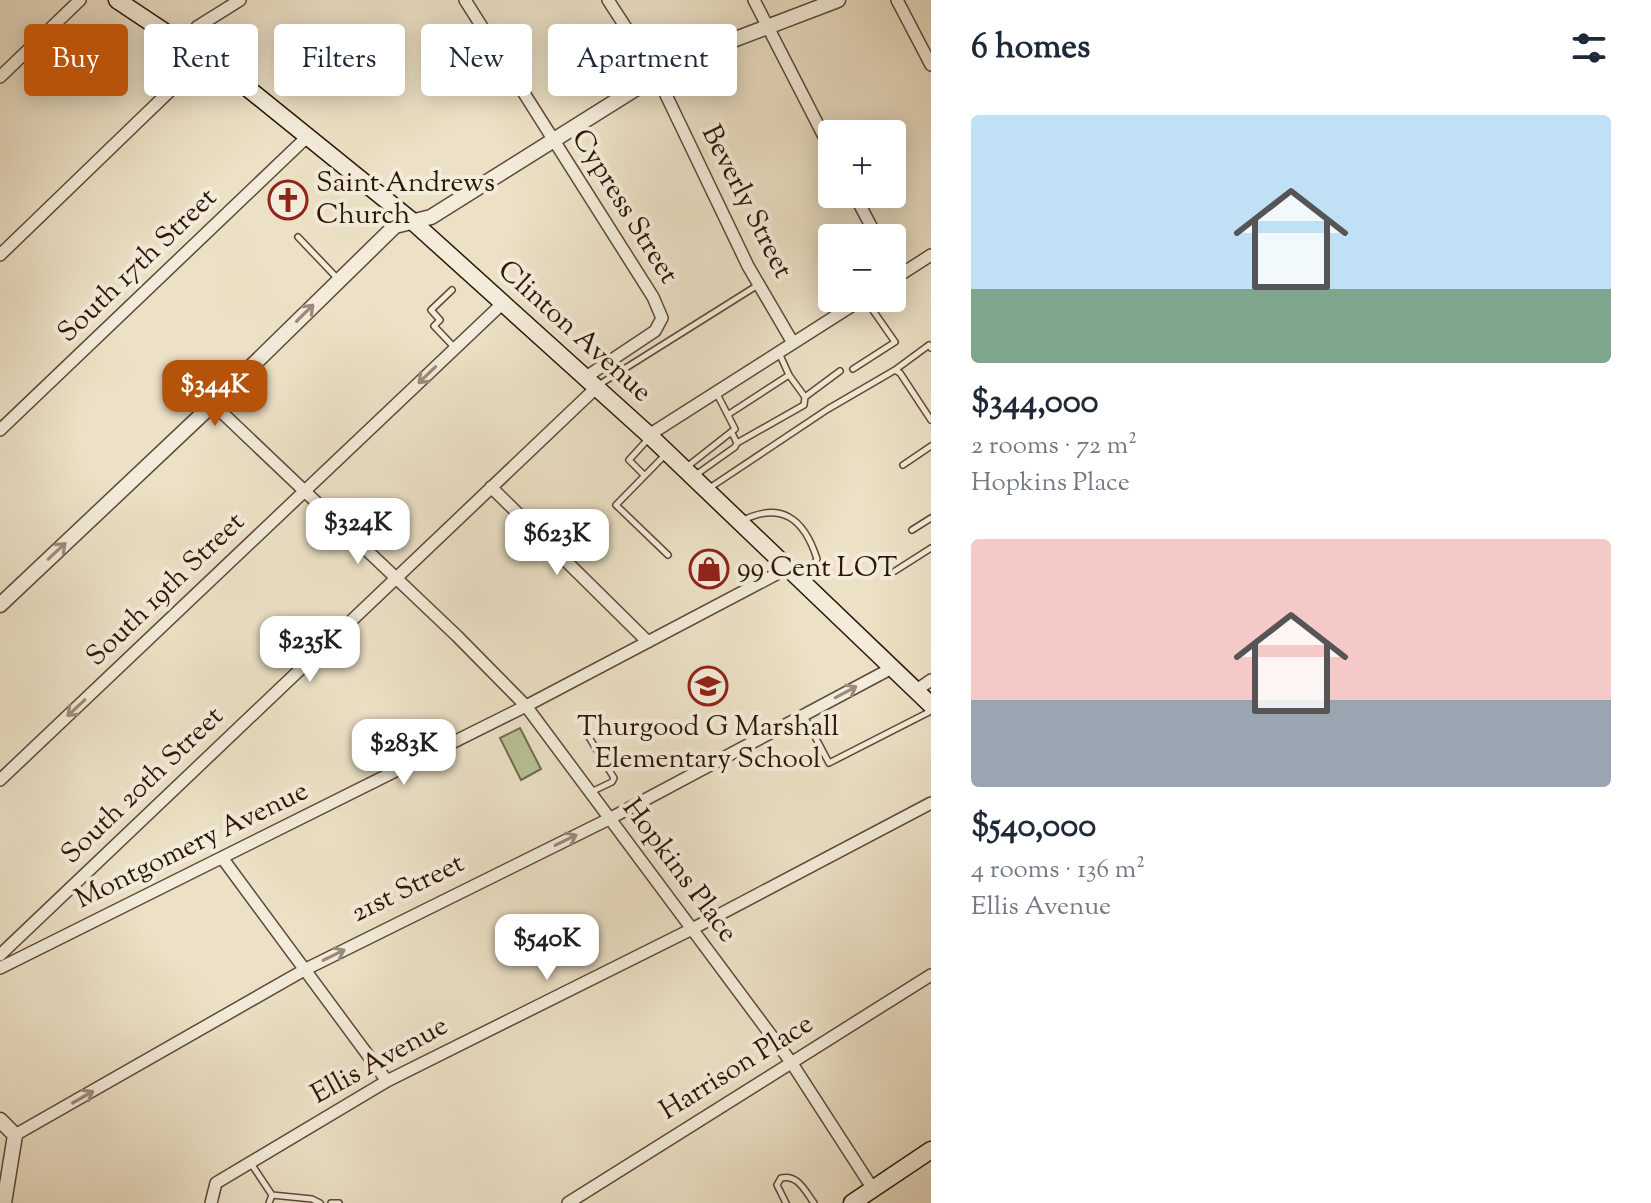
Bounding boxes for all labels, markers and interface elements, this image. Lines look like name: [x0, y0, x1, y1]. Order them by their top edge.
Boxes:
chip: Buy: [24, 24, 128, 96]
chip: Rent: [144, 24, 258, 96]
chip: Filters: [274, 24, 405, 96]
chip: New: [421, 24, 532, 96]
chip: Apartment: [548, 24, 737, 96]
text: 6 homes: [971, 24, 1090, 73]
icon: filters: [1567, 26, 1611, 70]
street label: Beverly Street: [690, 118, 802, 286]
map controls: [818, 120, 906, 312]
button: +: [818, 120, 906, 208]
street label: Cypress Street: [561, 122, 688, 292]
place label: Saint Andrews Church: [316, 164, 495, 236]
icon: home: [1219, 167, 1363, 311]
street label: South 17th Street: [49, 179, 227, 353]
church icon: Saint Andrews Church: [267, 179, 309, 221]
button: −: [818, 224, 906, 312]
street label: Clinton Avenue: [488, 252, 660, 412]
one-way arrow: [295, 304, 314, 323]
pin: $344K: [159, 360, 271, 428]
one-way arrow: [417, 365, 437, 383]
text: $344K: [180, 367, 250, 404]
text: $344,000: [971, 379, 1099, 428]
text: 2 rooms · 72 m²: [971, 428, 1137, 465]
text: Hopkins Place: [971, 465, 1130, 502]
pin: $324K: [302, 498, 414, 566]
street label: South 19th Street: [78, 503, 255, 676]
text: $324K: [324, 505, 392, 542]
pin: $623K: [501, 509, 613, 577]
text: $623K: [523, 516, 591, 553]
one-way arrow: [47, 542, 67, 561]
shop icon: 99 Cent LOT: [688, 548, 730, 590]
place label: 99 Cent LOT: [737, 549, 898, 589]
icon: home: [1219, 591, 1363, 735]
pin: $235K: [254, 616, 366, 684]
text: $235K: [278, 623, 342, 660]
school or university icon: Thurgood G Marshall Elementary School: [687, 665, 729, 707]
one-way arrow: [834, 684, 857, 700]
street label: South 20th Street: [53, 698, 233, 874]
one-way arrow: [66, 699, 86, 718]
place label: Thurgood G Marshall Elementary School: [577, 708, 839, 780]
pin: $283K: [348, 719, 460, 787]
text: $283K: [370, 726, 438, 763]
street label: Montgomery Avenue: [69, 772, 315, 920]
street label: Hopkins Place: [612, 791, 746, 951]
text: $540,000: [971, 803, 1096, 852]
one-way arrow: [554, 831, 578, 847]
street label: 21st Street: [345, 844, 472, 934]
text: 4 rooms · 136 m²: [971, 852, 1145, 889]
text: Ellis Avenue: [971, 889, 1111, 926]
pin: $540K: [491, 914, 603, 982]
text: $540K: [513, 921, 581, 958]
one-way arrow: [321, 947, 345, 963]
street label: Harrison Place: [653, 1005, 821, 1131]
street label: Ellis Avenue: [304, 1007, 456, 1115]
one-way arrow: [71, 1089, 94, 1105]

